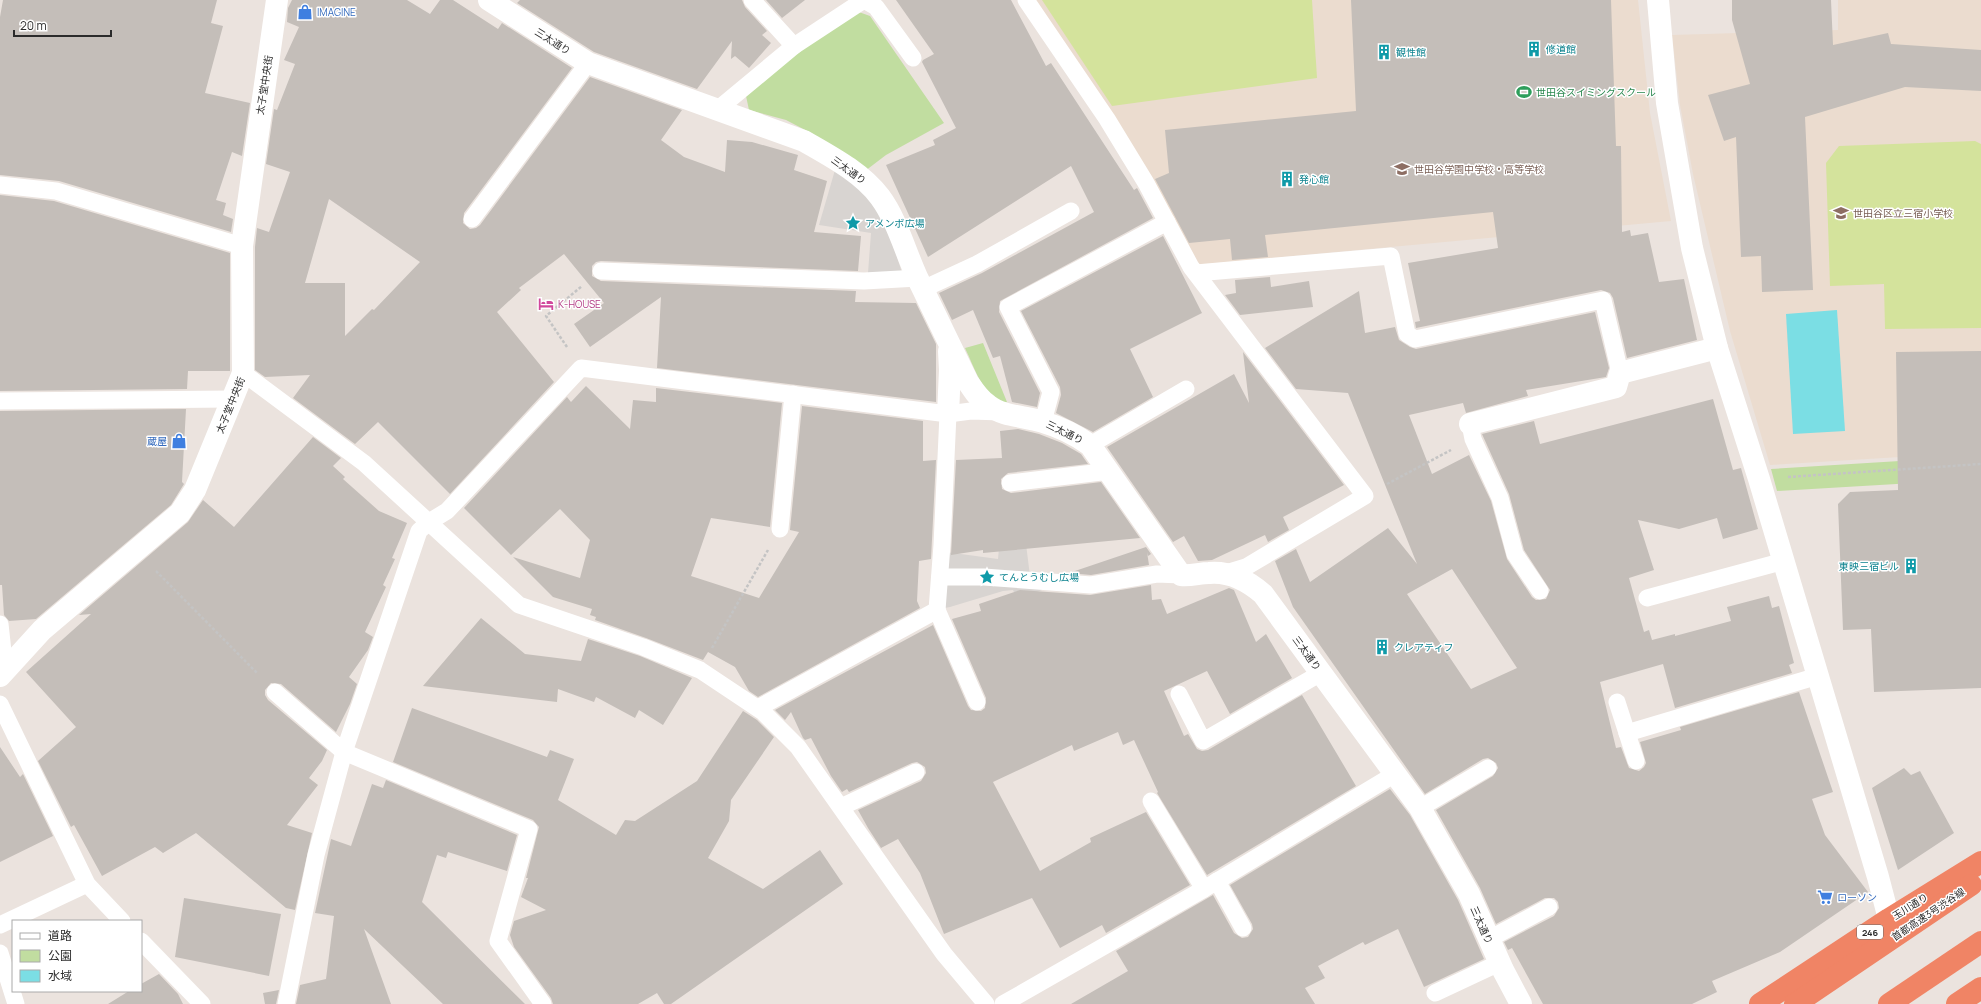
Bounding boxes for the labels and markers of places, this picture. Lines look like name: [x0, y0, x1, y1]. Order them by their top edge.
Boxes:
shop icon: IMAGINE: [296, 3, 314, 21]
place label: IMAGINE: [317, 5, 356, 19]
building icon: 修道館: [1525, 40, 1543, 58]
place label: 修道館: [1545, 42, 1576, 56]
building icon: 観性館: [1375, 43, 1393, 61]
place label: 観性館: [1396, 45, 1426, 59]
sports icon: 世田谷スイミングスクール: [1515, 83, 1533, 101]
place label: 世田谷スイミングスクール: [1536, 85, 1656, 99]
school or university icon: 世田谷学園中学校・高等学校: [1393, 160, 1411, 178]
place label: 世田谷学園中学校・高等学校: [1414, 162, 1544, 176]
building icon: 発心館: [1278, 170, 1296, 188]
place label: 発心館: [1299, 172, 1329, 186]
school or university icon: 世田谷区立三宿小学校: [1832, 204, 1850, 222]
place label: 世田谷区立三宿小学校: [1853, 206, 1953, 220]
place icon: アメンボ広場: [844, 214, 862, 232]
place label: アメンボ広場: [865, 216, 925, 230]
hotel icon: K-HOUSE: [537, 295, 555, 313]
place label: K-HOUSE: [558, 297, 601, 311]
shop icon: 蔵屋: [170, 432, 188, 450]
place label: 蔵屋: [147, 434, 167, 448]
building icon: 東映三宿ビル: [1902, 557, 1920, 575]
place label: 東映三宿ビル: [1839, 559, 1899, 573]
place icon: てんとうむし広場: [978, 568, 996, 586]
place label: てんとうむし広場: [999, 570, 1079, 584]
building icon: クレアティフ: [1373, 638, 1391, 656]
place label: クレアティフ: [1394, 640, 1453, 654]
supermarket icon: ローソン: [1816, 888, 1834, 906]
place label: ローソン: [1837, 890, 1877, 904]

